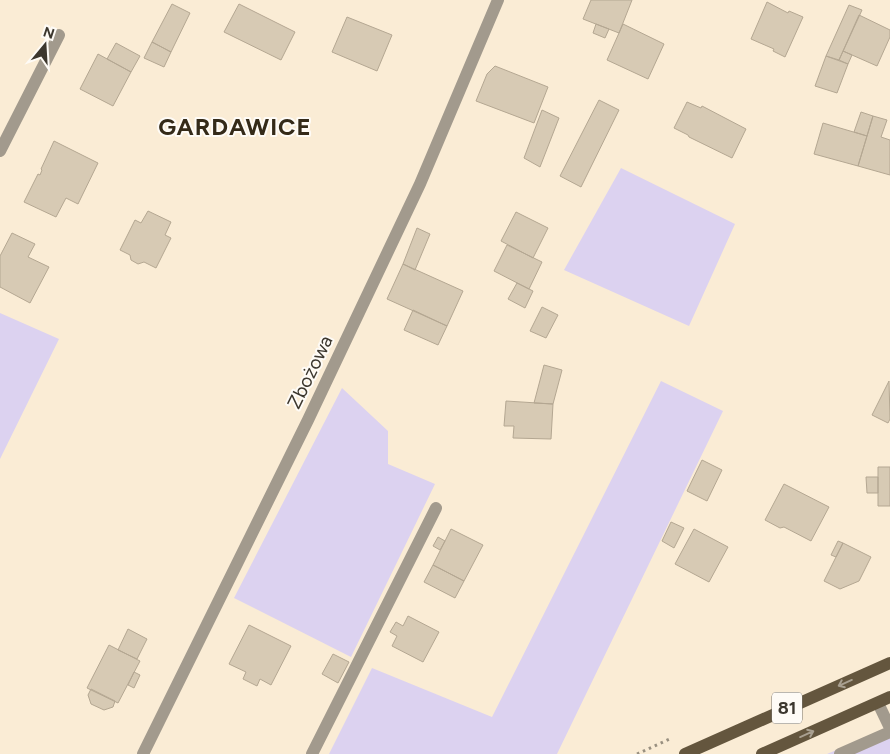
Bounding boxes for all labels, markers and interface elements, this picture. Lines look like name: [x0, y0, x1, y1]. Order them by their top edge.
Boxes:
north arrow: [20, 20, 70, 70]
text: N: [41, 23, 57, 43]
district label: GARDAWICE: [158, 112, 312, 141]
street label: Zbożowa: [282, 332, 338, 412]
one-way arrow: [838, 678, 853, 688]
road number: 81: [772, 692, 802, 724]
one-way arrow: [799, 729, 814, 739]

